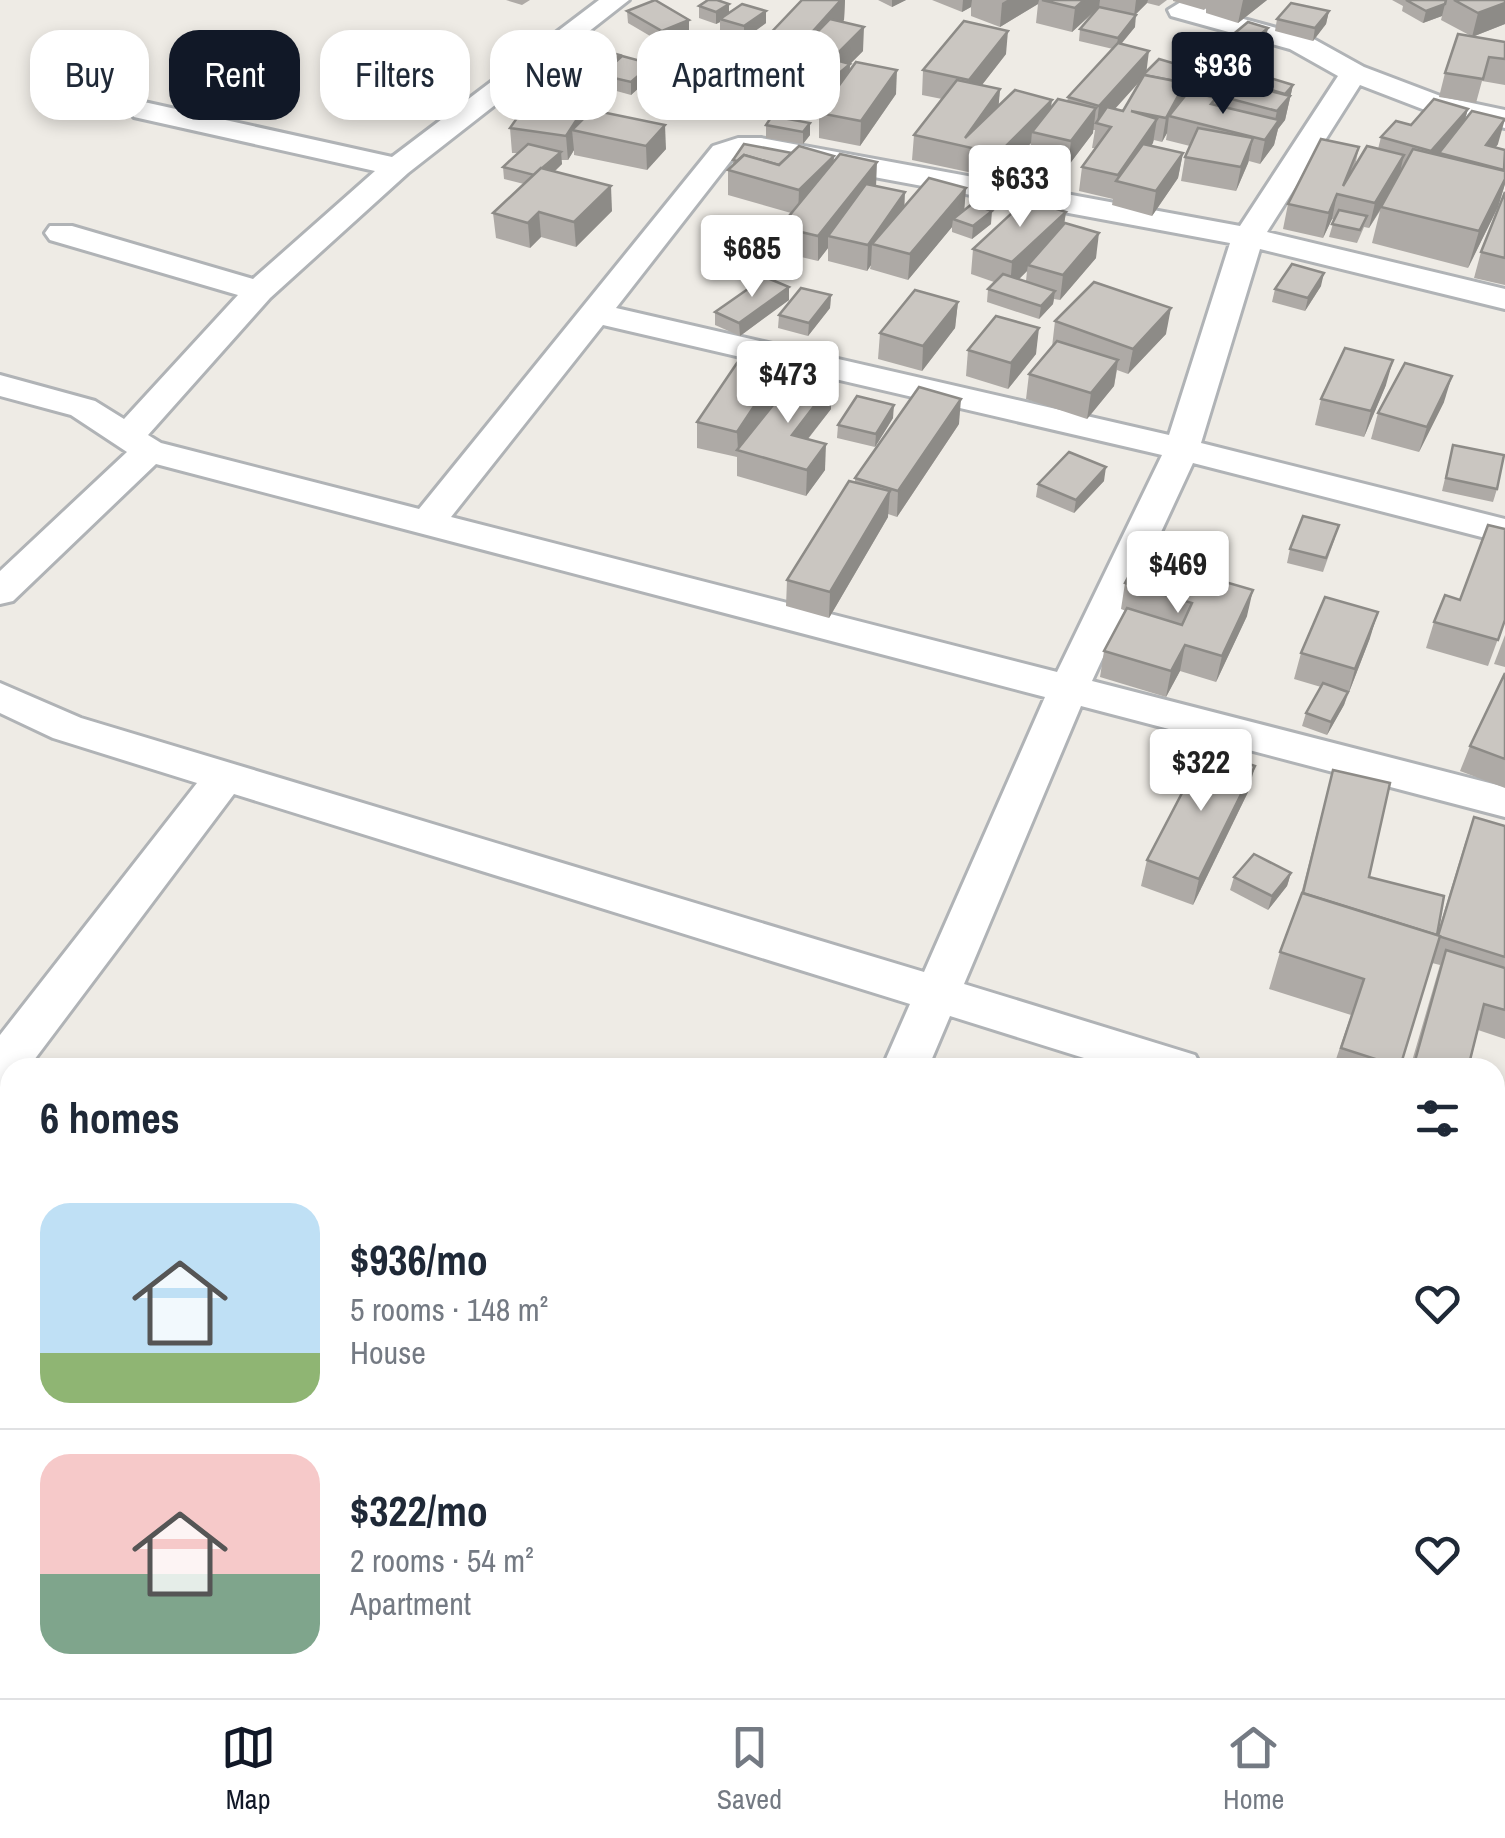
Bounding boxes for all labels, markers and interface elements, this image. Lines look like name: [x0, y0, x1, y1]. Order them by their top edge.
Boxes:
chip: Buy: [30, 30, 149, 120]
chip: Rent: [169, 30, 300, 120]
chip: Filters: [320, 30, 470, 120]
chip: New: [490, 30, 617, 120]
chip: Apartment: [637, 30, 840, 120]
pin: $936: [1164, 32, 1282, 117]
text: $936: [1194, 43, 1252, 86]
pin: $633: [961, 145, 1079, 230]
text: $633: [991, 156, 1049, 199]
pin: $685: [693, 215, 811, 300]
text: $685: [723, 226, 781, 269]
pin: $473: [729, 341, 847, 426]
text: $473: [759, 352, 817, 395]
pin: $469: [1119, 531, 1237, 616]
text: $469: [1149, 542, 1207, 585]
pin: $322: [1142, 729, 1260, 814]
text: $322: [1172, 740, 1230, 783]
text: 6 homes: [40, 1090, 180, 1146]
icon: filters: [1410, 1091, 1465, 1146]
text: $936/mo: [350, 1232, 488, 1288]
icon: home: [120, 1243, 240, 1363]
icon: heart: [1410, 1276, 1465, 1331]
text: 5 rooms · 148 m²: [350, 1288, 548, 1331]
text: House: [350, 1331, 426, 1374]
text: $322/mo: [350, 1483, 488, 1539]
icon: home: [120, 1494, 240, 1614]
icon: heart: [1410, 1527, 1465, 1582]
text: 2 rooms · 54 m²: [350, 1539, 534, 1582]
text: Apartment: [350, 1582, 471, 1625]
tab: Map: [221, 1720, 276, 1818]
tab: Saved: [717, 1720, 782, 1818]
tab: Home: [1223, 1720, 1284, 1818]

